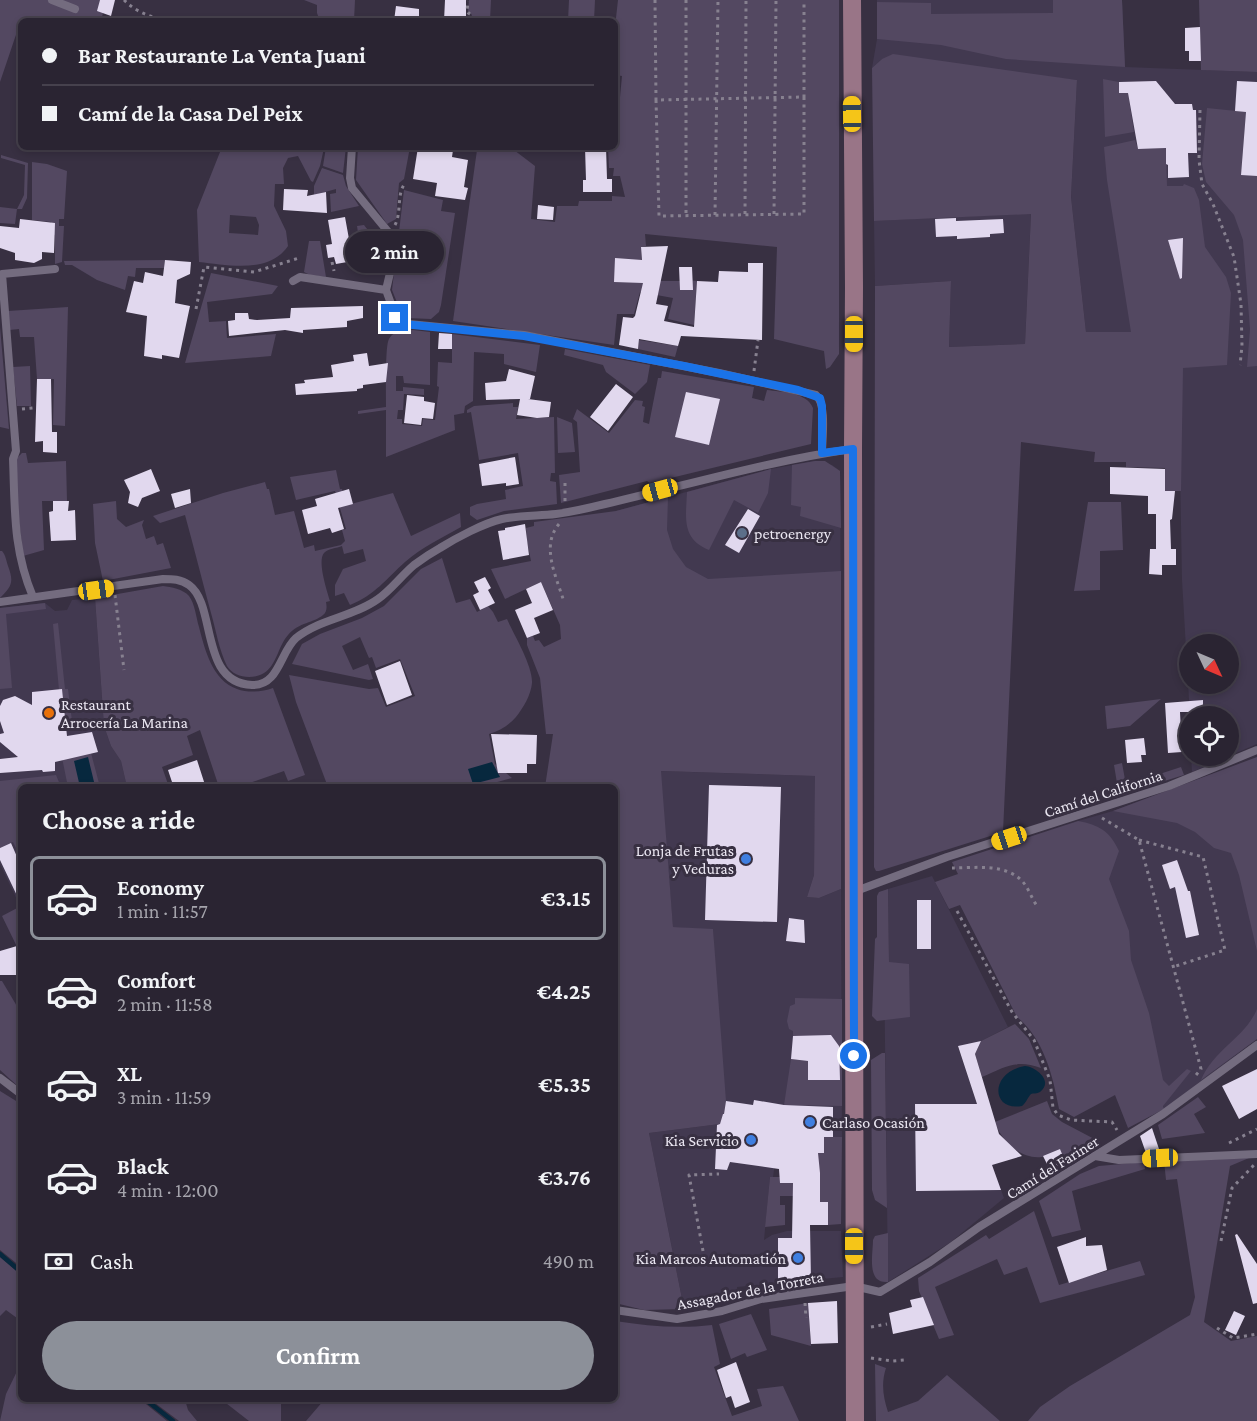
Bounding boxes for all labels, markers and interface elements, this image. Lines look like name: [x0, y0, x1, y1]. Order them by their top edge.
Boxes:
text: Bar Restaurante La Venta Juani: [78, 43, 366, 68]
car: [843, 96, 861, 132]
text: Camí de la Casa Del Peix: [78, 101, 303, 126]
callout: 2 min: [346, 231, 444, 273]
text: 2 min: [370, 241, 419, 263]
route end: [381, 304, 408, 331]
car: [845, 316, 863, 352]
car: [640, 477, 680, 503]
place label: petroenergy: [754, 525, 832, 543]
marker: petroenergy: [735, 526, 749, 540]
car: [77, 579, 115, 601]
north arrow: [1179, 634, 1239, 694]
map controls: [1179, 634, 1239, 766]
place label: Restaurant Arrocería La Marina: [61, 696, 188, 731]
marker: Restaurant Arrocería La Marina: [42, 706, 56, 720]
button: locate: [1179, 706, 1239, 766]
street label: Camí del California: [1042, 766, 1165, 821]
text: Choose a ride: [42, 805, 195, 835]
car: [989, 824, 1029, 852]
place label: Lonja de Frutas y Veduras: [636, 842, 734, 878]
marker: Lonja de Frutas y Veduras: [739, 852, 753, 866]
icon: car: [45, 871, 99, 925]
text: Economy: [117, 875, 204, 900]
text: €3.15: [541, 886, 591, 911]
text: 1 min · 11:57: [117, 900, 208, 922]
icon: car: [45, 964, 99, 1018]
text: Comfort: [117, 968, 195, 993]
text: €4.25: [537, 979, 591, 1004]
text: 2 min · 11:58: [117, 993, 213, 1015]
route start: [840, 1042, 867, 1069]
icon: car: [45, 1057, 99, 1111]
text: XL: [117, 1061, 142, 1086]
text: €5.35: [538, 1072, 591, 1097]
text: 3 min · 11:59: [117, 1086, 212, 1108]
place label: Carlaso Ocasión: [822, 1114, 925, 1131]
marker: Carlaso Ocasión: [803, 1115, 817, 1129]
place label: Kia Servicio: [665, 1132, 739, 1149]
street label: Camí del Fariner: [1003, 1132, 1102, 1203]
marker: Kia Servicio: [744, 1133, 758, 1147]
car: [1142, 1148, 1178, 1168]
icon: car: [45, 1150, 99, 1204]
text: Black: [117, 1154, 169, 1179]
text: €3.76: [538, 1165, 591, 1190]
text: 4 min · 12:00: [117, 1179, 219, 1201]
car: [845, 1228, 863, 1264]
icon: cash: [42, 1245, 75, 1278]
text: Cash: [90, 1249, 134, 1274]
text: 490 m: [543, 1250, 594, 1272]
place label: Kia Marcos Automatión: [636, 1250, 786, 1267]
marker: Kia Marcos Automatión: [791, 1251, 805, 1265]
street label: Assagador de la Torreta: [675, 1268, 826, 1314]
button: Confirm: [42, 1321, 594, 1390]

